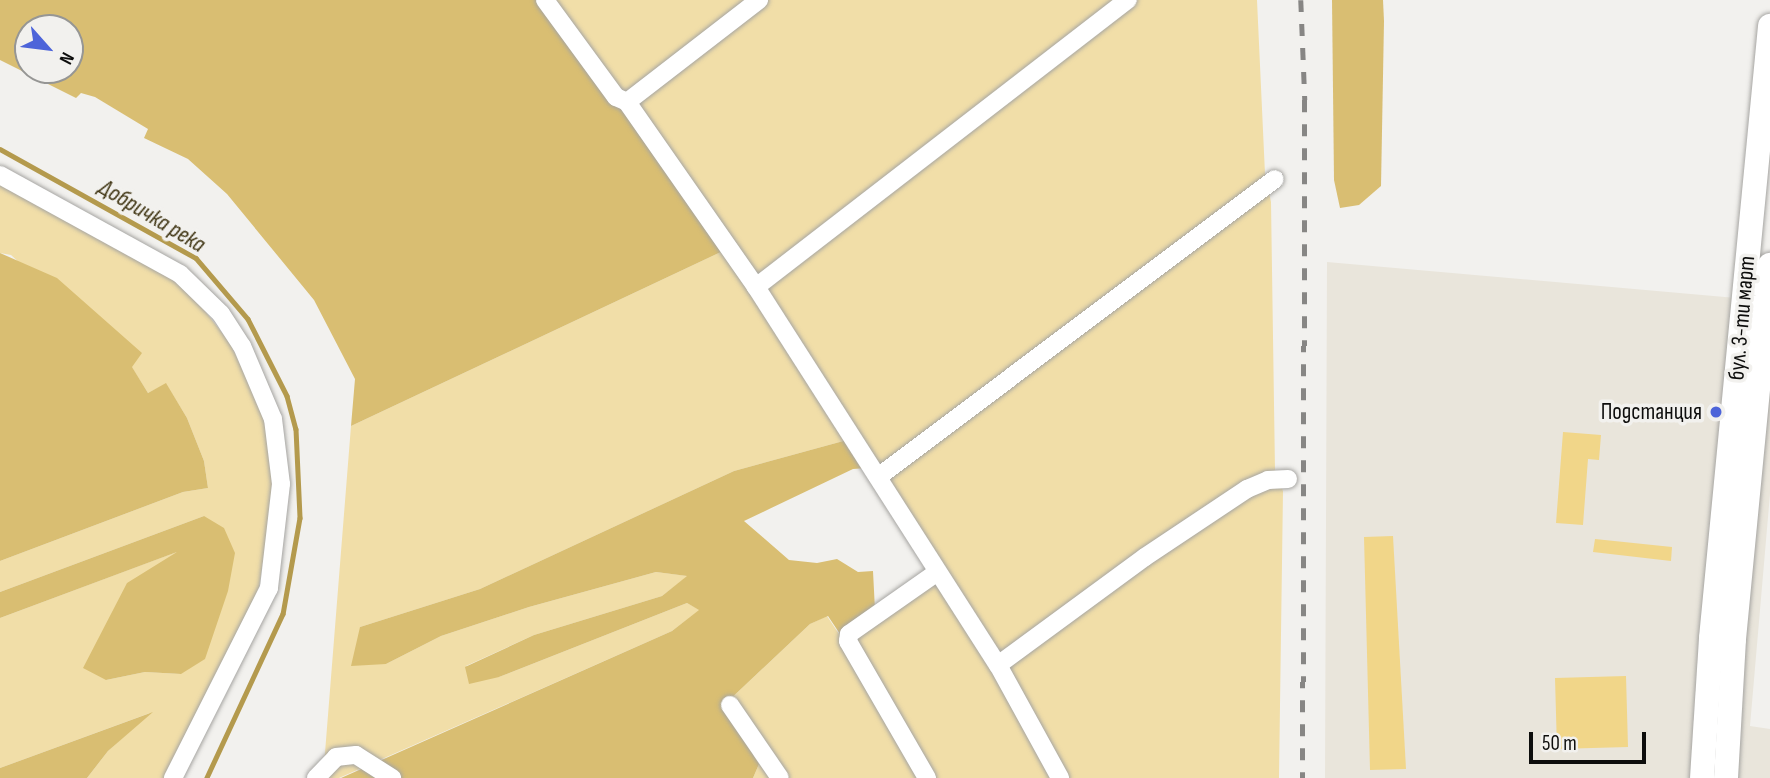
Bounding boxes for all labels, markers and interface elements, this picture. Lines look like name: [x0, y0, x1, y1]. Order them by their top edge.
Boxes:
north arrow: [14, 14, 84, 84]
text: N: [54, 48, 79, 68]
water label: Добричка река: [93, 173, 211, 259]
street label: бул. 3-ти март: [1723, 255, 1761, 381]
place label: Подстанция: [1601, 398, 1702, 426]
marker: Подстанция: [1708, 404, 1724, 420]
scale bar: [1532, 718, 1649, 762]
text: 50 m: [1542, 731, 1577, 756]

